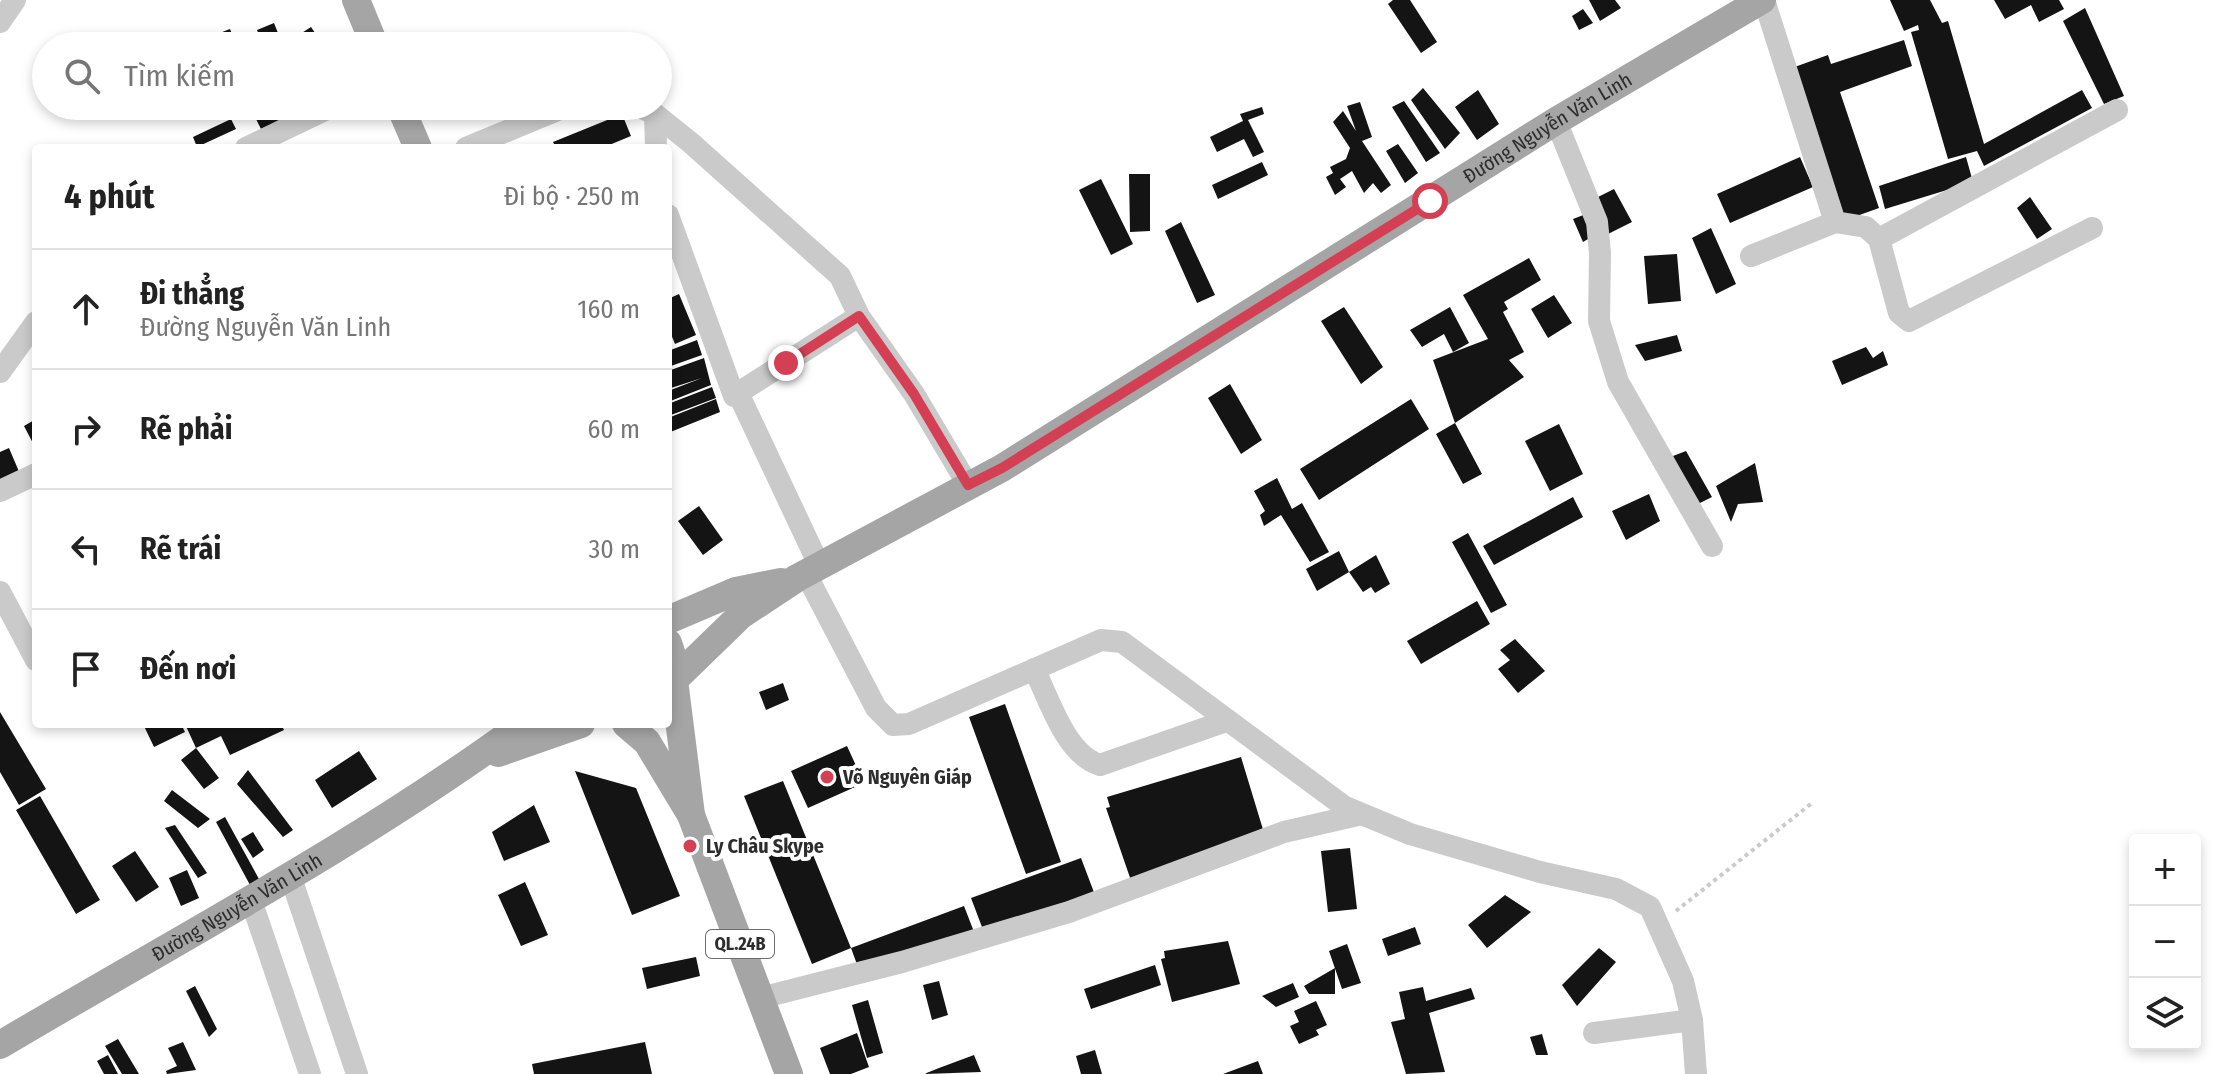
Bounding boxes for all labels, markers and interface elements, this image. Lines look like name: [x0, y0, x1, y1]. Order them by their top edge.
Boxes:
search box: [32, 32, 672, 120]
icon: search: [60, 54, 104, 98]
text: Tìm kiếm: [124, 58, 235, 94]
street label: Đường Nguyễn Văn Linh: [1459, 67, 1636, 188]
text: 4 phút: [64, 176, 154, 217]
text: Đi bộ · 250 m: [504, 181, 640, 212]
route start: [1412, 183, 1448, 219]
text: Đi thẳng: [140, 276, 244, 312]
icon: ahead: [64, 287, 108, 331]
text: 160 m: [577, 294, 640, 325]
text: Đường Nguyễn Văn Linh: [140, 312, 391, 343]
route end: [768, 345, 804, 381]
icon: right: [64, 407, 108, 451]
text: Rẽ phải: [140, 411, 233, 447]
text: 60 m: [587, 414, 640, 445]
icon: left: [64, 527, 108, 571]
text: Rẽ trái: [140, 531, 221, 567]
text: 30 m: [589, 534, 640, 565]
icon: arrive: [64, 647, 108, 691]
text: Đến nơi: [140, 651, 236, 687]
place label: Võ Nguyên Giáp: [842, 765, 972, 789]
marker: Võ Nguyên Giáp: [818, 768, 836, 786]
place label: Ly Châu Skype: [706, 834, 824, 858]
map controls: [2129, 834, 2201, 1050]
button: +: [2129, 834, 2201, 906]
marker: Ly Châu Skype: [681, 837, 699, 855]
street label: Đường Nguyễn Văn Linh: [147, 848, 326, 966]
button: −: [2129, 906, 2201, 978]
road number: QL.24B: [706, 930, 774, 958]
button: layers: [2129, 978, 2201, 1050]

